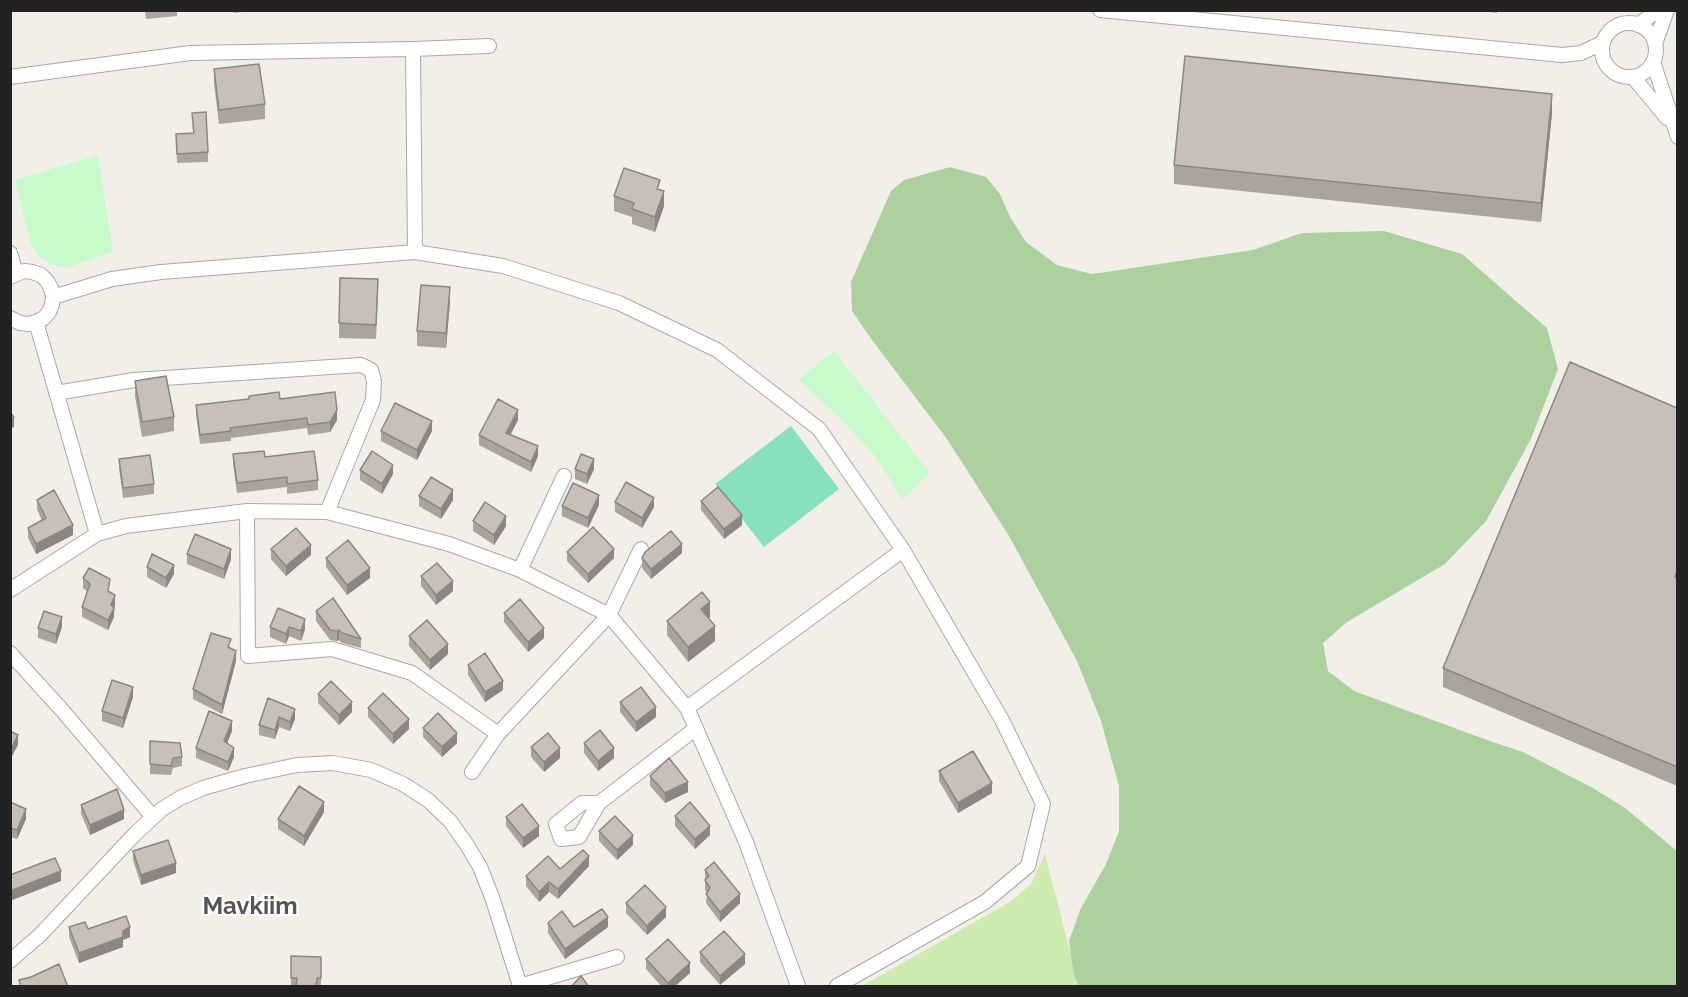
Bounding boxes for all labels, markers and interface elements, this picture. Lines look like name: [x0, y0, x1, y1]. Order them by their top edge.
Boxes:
district label: Mavkiim: [202, 893, 298, 921]

